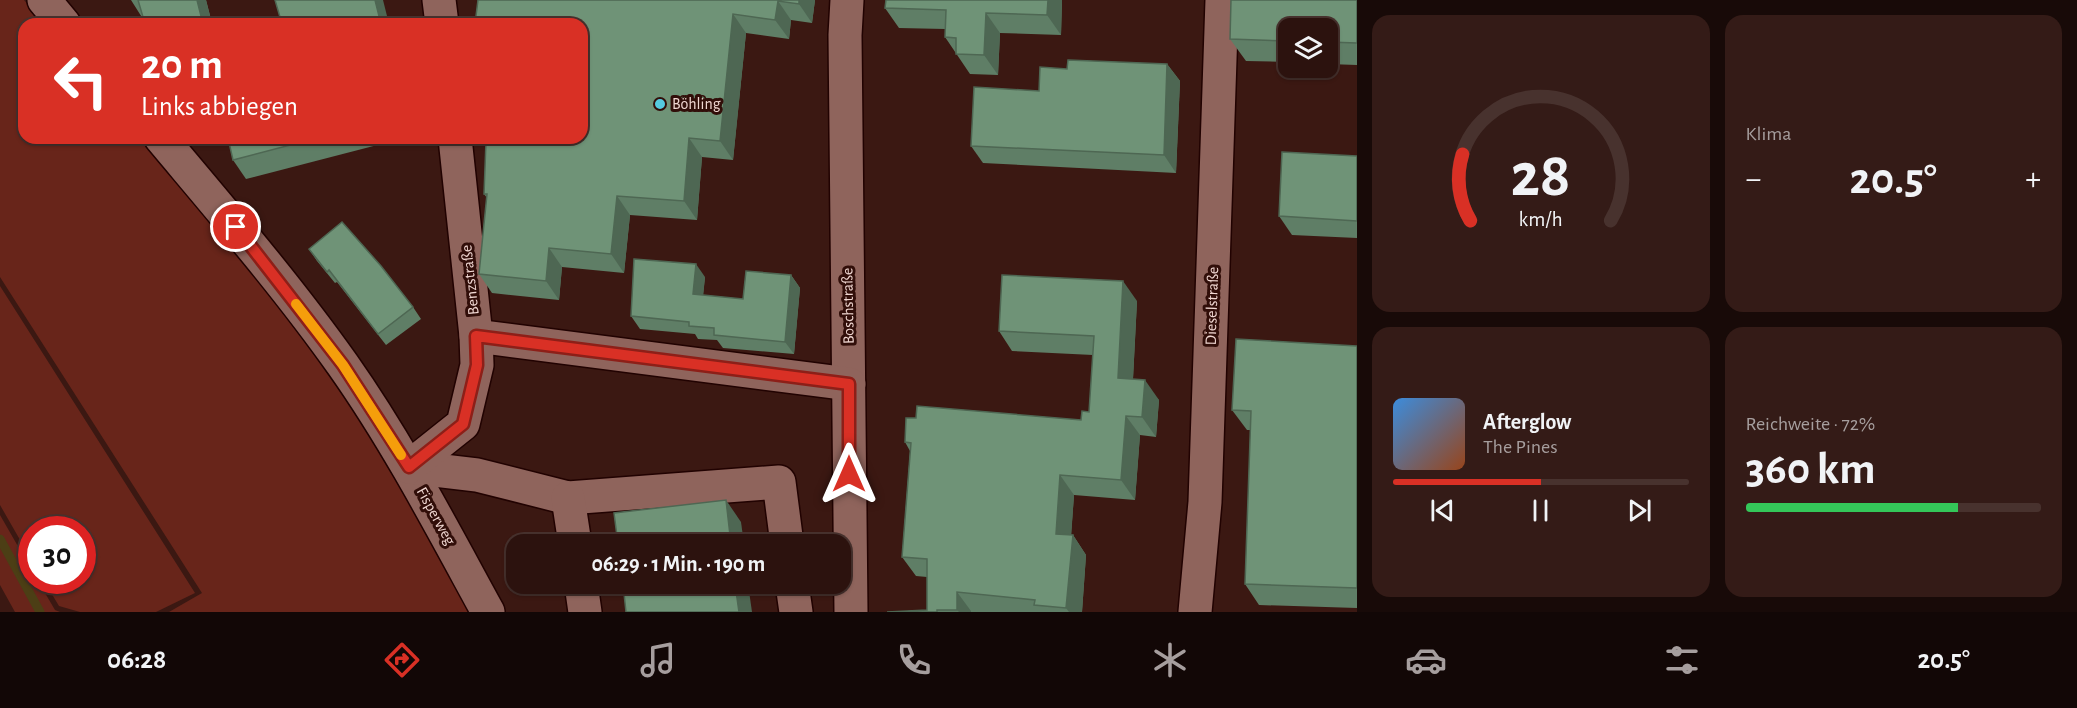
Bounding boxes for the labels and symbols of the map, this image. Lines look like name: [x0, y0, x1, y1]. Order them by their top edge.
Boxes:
place label: Böhling: [672, 96, 721, 112]
marker: Böhling: [653, 97, 667, 111]
pin: [210, 201, 261, 252]
street label: Benzstraße: [458, 244, 482, 316]
street label: Dieselstraße: [1203, 266, 1221, 346]
street label: Boschstraße: [839, 268, 857, 344]
position arrow: [817, 442, 881, 506]
street label: Fisperweg: [414, 484, 458, 548]
speed limit sign: 30: [18, 516, 96, 594]

